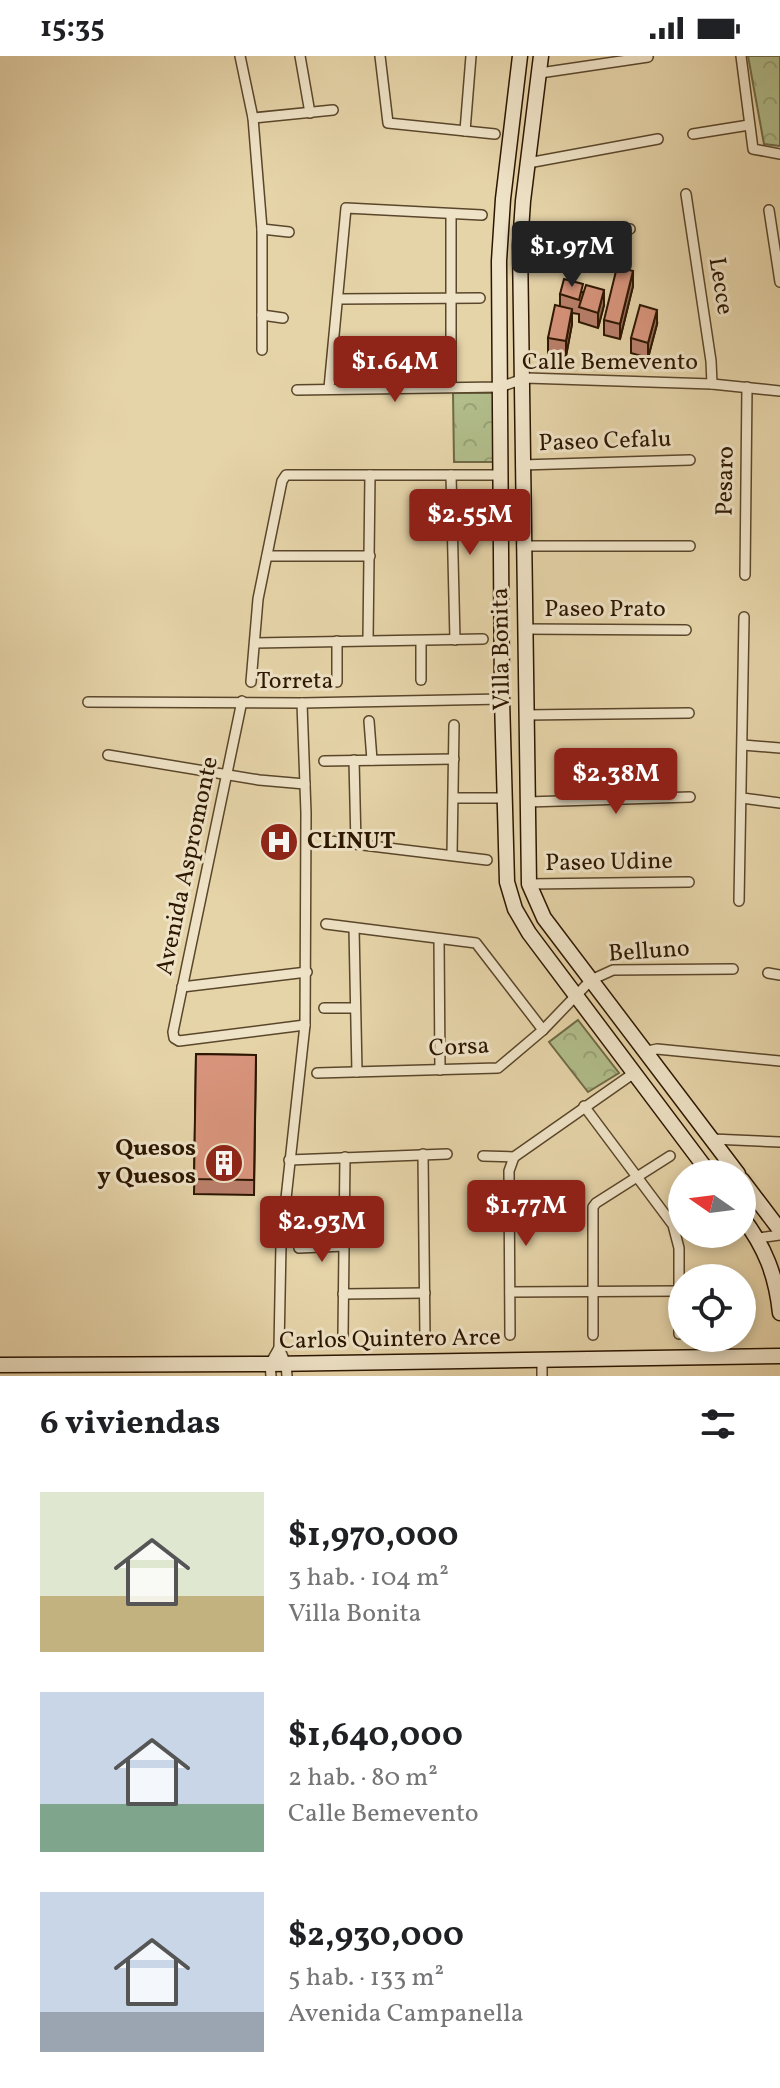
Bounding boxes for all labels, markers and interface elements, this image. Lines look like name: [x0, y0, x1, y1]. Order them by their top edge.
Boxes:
text: 15:35: [40, 7, 105, 49]
pin: $1.97M: [507, 221, 637, 289]
text: $1.97M: [530, 229, 614, 265]
street label: Lecce: [699, 255, 741, 317]
pin: $1.64M: [330, 336, 460, 404]
text: $1.64M: [351, 344, 439, 380]
street label: Calle Bemevento: [522, 346, 698, 380]
street label: Paseo Cefalu: [538, 423, 672, 461]
street label: Pesaro: [708, 446, 744, 516]
pin: $2.55M: [405, 489, 535, 557]
text: $2.55M: [427, 497, 513, 533]
street label: Villa Bonita: [484, 587, 520, 711]
street label: Paseo Prato: [544, 593, 666, 627]
street label: Torreta: [257, 665, 334, 699]
pin: $2.38M: [551, 748, 681, 816]
street label: Avenida Aspromonte: [148, 754, 228, 978]
text: $2.38M: [572, 756, 660, 792]
hospital icon: CLINUT: [258, 821, 300, 863]
place label: CLINUT: [307, 825, 396, 859]
street label: Paseo Udine: [545, 845, 673, 881]
street label: Belluno: [607, 932, 691, 972]
street label: Corsa: [428, 1029, 490, 1067]
place label: Quesos y Quesos: [97, 1132, 196, 1194]
building icon: Quesos y Quesos: [203, 1142, 245, 1184]
north arrow: [668, 1160, 756, 1248]
map controls: [668, 1160, 756, 1352]
pin: $1.77M: [461, 1180, 591, 1248]
text: $1.77M: [485, 1188, 567, 1224]
pin: $2.93M: [257, 1196, 387, 1264]
text: $2.93M: [278, 1204, 366, 1240]
button: locate: [668, 1264, 756, 1352]
street label: Carlos Quintero Arce: [279, 1321, 501, 1359]
text: 6 viviendas: [40, 1401, 221, 1448]
icon: filters: [696, 1402, 740, 1446]
text: $1,970,000: [288, 1513, 459, 1560]
icon: home: [104, 1524, 200, 1620]
text: 3 hab. · 104 m²: [288, 1560, 449, 1596]
text: Villa Bonita: [288, 1596, 422, 1632]
text: $1,640,000: [288, 1713, 463, 1760]
icon: home: [104, 1724, 200, 1820]
text: 2 hab. · 80 m²: [288, 1760, 438, 1796]
text: Calle Bemevento: [288, 1796, 479, 1832]
text: $2,930,000: [288, 1913, 464, 1960]
icon: home: [104, 1924, 200, 2020]
text: 5 hab. · 133 m²: [288, 1960, 444, 1996]
text: Avenida Campanella: [288, 1996, 524, 2032]

